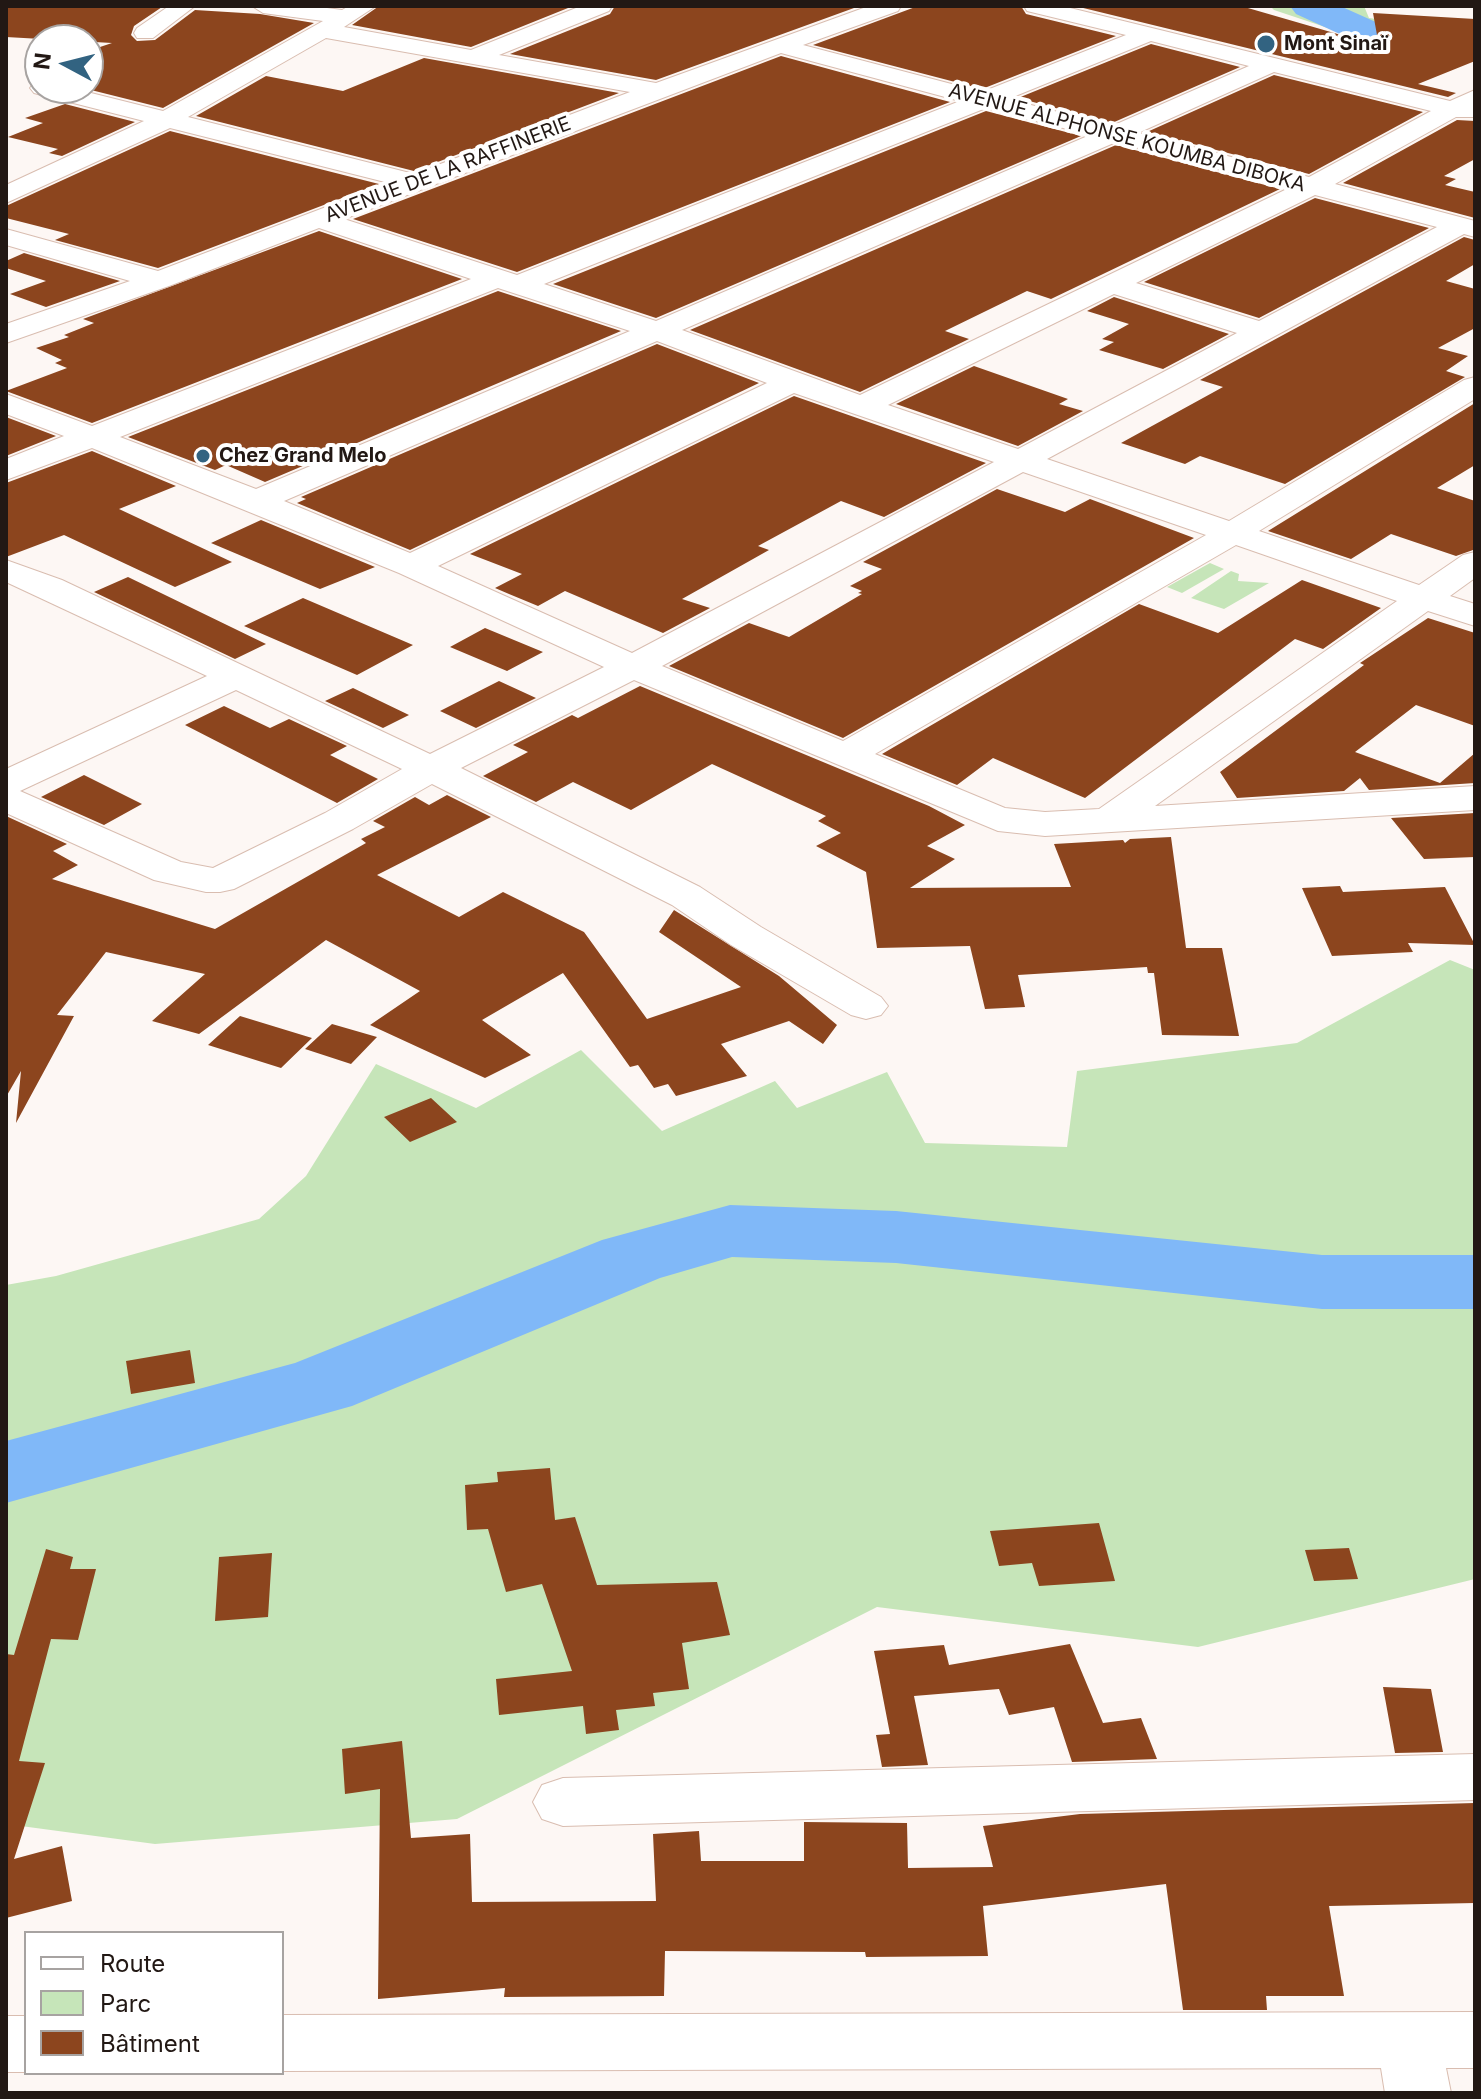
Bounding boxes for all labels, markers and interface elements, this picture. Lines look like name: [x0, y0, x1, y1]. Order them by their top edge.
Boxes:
north arrow: [24, 24, 104, 104]
place label: Mont Sinaï: [1284, 32, 1387, 56]
marker: Mont Sinaï: [1255, 33, 1277, 55]
text: N: [28, 51, 56, 71]
street label: AVENUE ALPHONSE KOUMBA DIBOKA: [946, 79, 1308, 197]
street label: AVENUE DE LA RAFFINERIE: [322, 112, 574, 228]
place label: Chez Grand Melo: [219, 444, 386, 468]
marker: Chez Grand Melo: [194, 447, 212, 465]
legend: [24, 1931, 284, 2075]
text: Route: [100, 1949, 165, 1978]
text: Parc: [100, 1989, 151, 2018]
text: Bâtiment: [100, 2029, 200, 2058]

